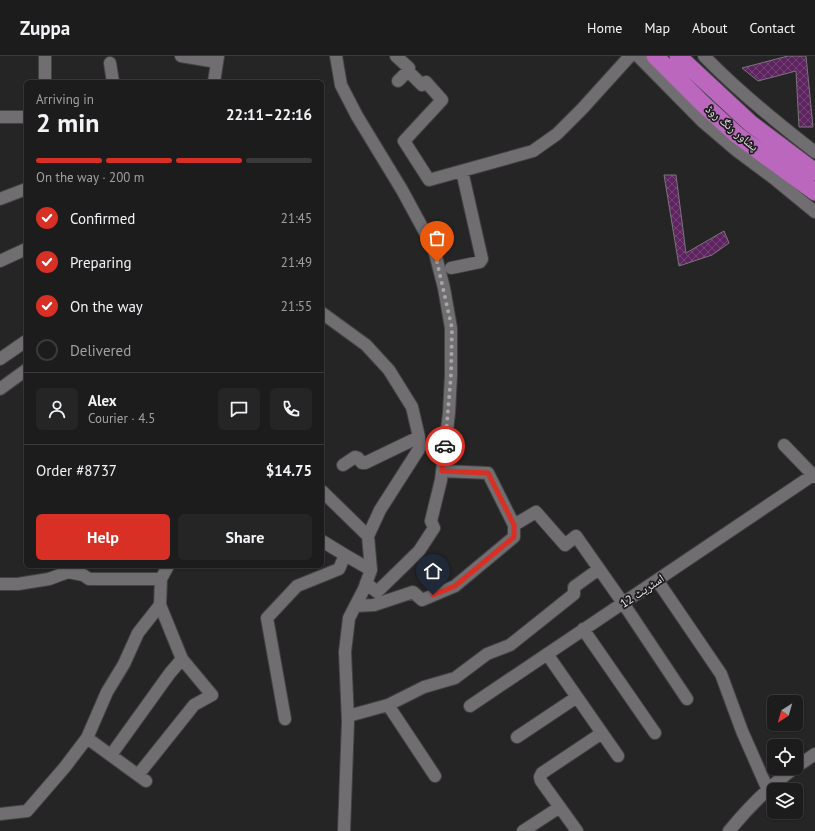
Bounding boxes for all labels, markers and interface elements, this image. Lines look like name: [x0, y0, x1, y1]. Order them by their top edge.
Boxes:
text: Zuppa: [20, 16, 70, 40]
text: Home: [587, 19, 622, 37]
text: Map: [644, 19, 670, 37]
text: About: [692, 19, 728, 37]
text: Contact: [750, 19, 795, 37]
text: Arriving in: [36, 91, 94, 108]
street label: پشاور رنگ روڈ: [703, 101, 762, 154]
text: 22:11–22:16: [226, 105, 312, 124]
text: 2 min: [36, 106, 99, 139]
text: On the way · 200 m: [36, 169, 144, 186]
icon: check: [36, 207, 58, 229]
text: Confirmed: [70, 209, 135, 228]
text: 21:45: [281, 210, 312, 227]
pin: [420, 221, 454, 262]
icon: bag: [426, 227, 448, 249]
icon: check: [36, 251, 58, 273]
text: Preparing: [70, 253, 132, 272]
text: 21:49: [281, 254, 312, 271]
icon: check: [36, 295, 58, 317]
text: On the way: [70, 297, 143, 316]
text: 21:55: [281, 298, 312, 315]
text: Delivered: [70, 341, 131, 360]
button: person: [36, 388, 78, 430]
button: chat: [218, 388, 260, 430]
button: phone: [270, 388, 312, 430]
text: Alex: [88, 391, 117, 410]
text: Courier · 4.5: [88, 410, 155, 427]
courier: [425, 426, 465, 466]
icon: car: [434, 435, 456, 457]
text: Order #8737: [36, 461, 117, 480]
text: $14.75: [266, 461, 312, 480]
button: Help: [36, 514, 170, 560]
button: Share: [178, 514, 312, 560]
pin: [416, 554, 450, 595]
icon: home: [422, 560, 444, 582]
street label: اسٹریٹ 12: [617, 570, 667, 611]
north arrow: [767, 695, 803, 731]
map controls: [767, 695, 803, 819]
button: locate: [767, 739, 803, 775]
button: layers: [767, 783, 803, 819]

